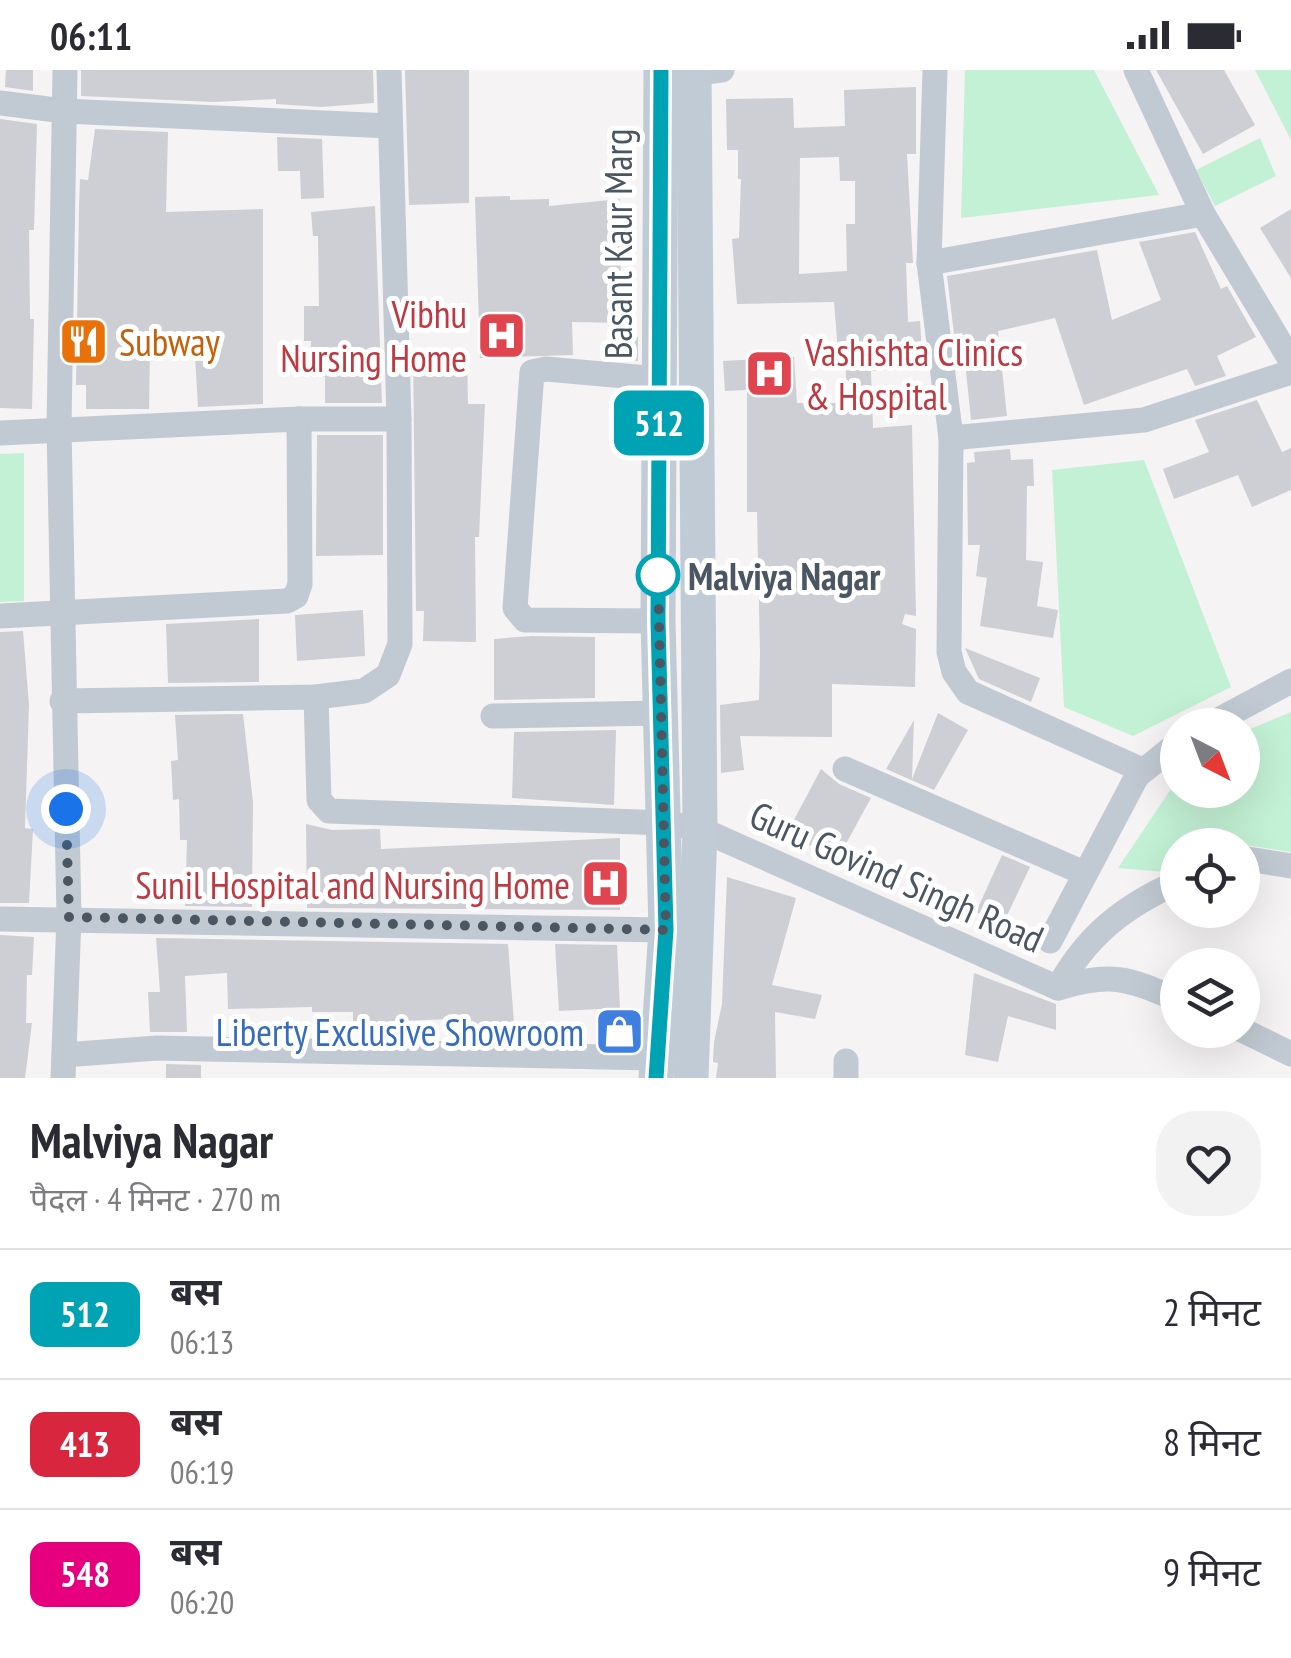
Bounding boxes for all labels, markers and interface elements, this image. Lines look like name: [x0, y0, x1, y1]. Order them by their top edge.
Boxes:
text: 06:11: [50, 11, 132, 60]
street label: Basant Kaur Marg: [593, 129, 642, 359]
place label: Vibhu Nursing Home: [280, 289, 467, 382]
hospital icon: Vibhu Nursing Home: [476, 309, 528, 361]
restaurant icon: Subway: [58, 315, 110, 367]
place label: Subway: [119, 317, 221, 366]
place label: Vashishta Clinics & Hospital: [804, 327, 1023, 420]
hospital icon: Vashishta Clinics & Hospital: [744, 347, 796, 399]
line badge: 512: [602, 390, 716, 456]
text: 512: [634, 400, 684, 446]
place label: Malviya Nagar: [688, 551, 881, 600]
marker: Malviya Nagar: [637, 554, 679, 596]
north arrow: [1160, 708, 1260, 808]
map controls: [1160, 708, 1260, 1048]
your location: [41, 784, 91, 834]
street label: Guru Govind Singh Road: [743, 789, 1051, 963]
button: locate: [1160, 828, 1260, 928]
hospital icon: Sunil Hospital and Nursing Home: [579, 858, 631, 910]
place label: Sunil Hospital and Nursing Home: [135, 860, 570, 909]
button: layers: [1160, 948, 1260, 1048]
shop icon: Liberty Exclusive Showroom: [593, 1005, 645, 1057]
place label: Liberty Exclusive Showroom: [216, 1007, 584, 1056]
text: Malviya Nagar: [30, 1109, 273, 1171]
button: heart: [1156, 1111, 1261, 1216]
text: पैदल · 4 मिनट · 270 m: [30, 1178, 281, 1220]
text: बस: [170, 1266, 222, 1315]
text: 2 मिनट: [1163, 1287, 1261, 1336]
text: 512: [60, 1291, 110, 1337]
text: 06:13: [170, 1321, 234, 1363]
text: बस: [170, 1396, 222, 1445]
text: 8 मिनट: [1163, 1417, 1261, 1466]
text: 413: [60, 1421, 110, 1467]
text: 06:19: [170, 1451, 234, 1493]
text: बस: [170, 1526, 222, 1575]
text: 9 मिनट: [1163, 1547, 1261, 1596]
text: 548: [60, 1551, 110, 1597]
text: 06:20: [170, 1581, 234, 1623]

